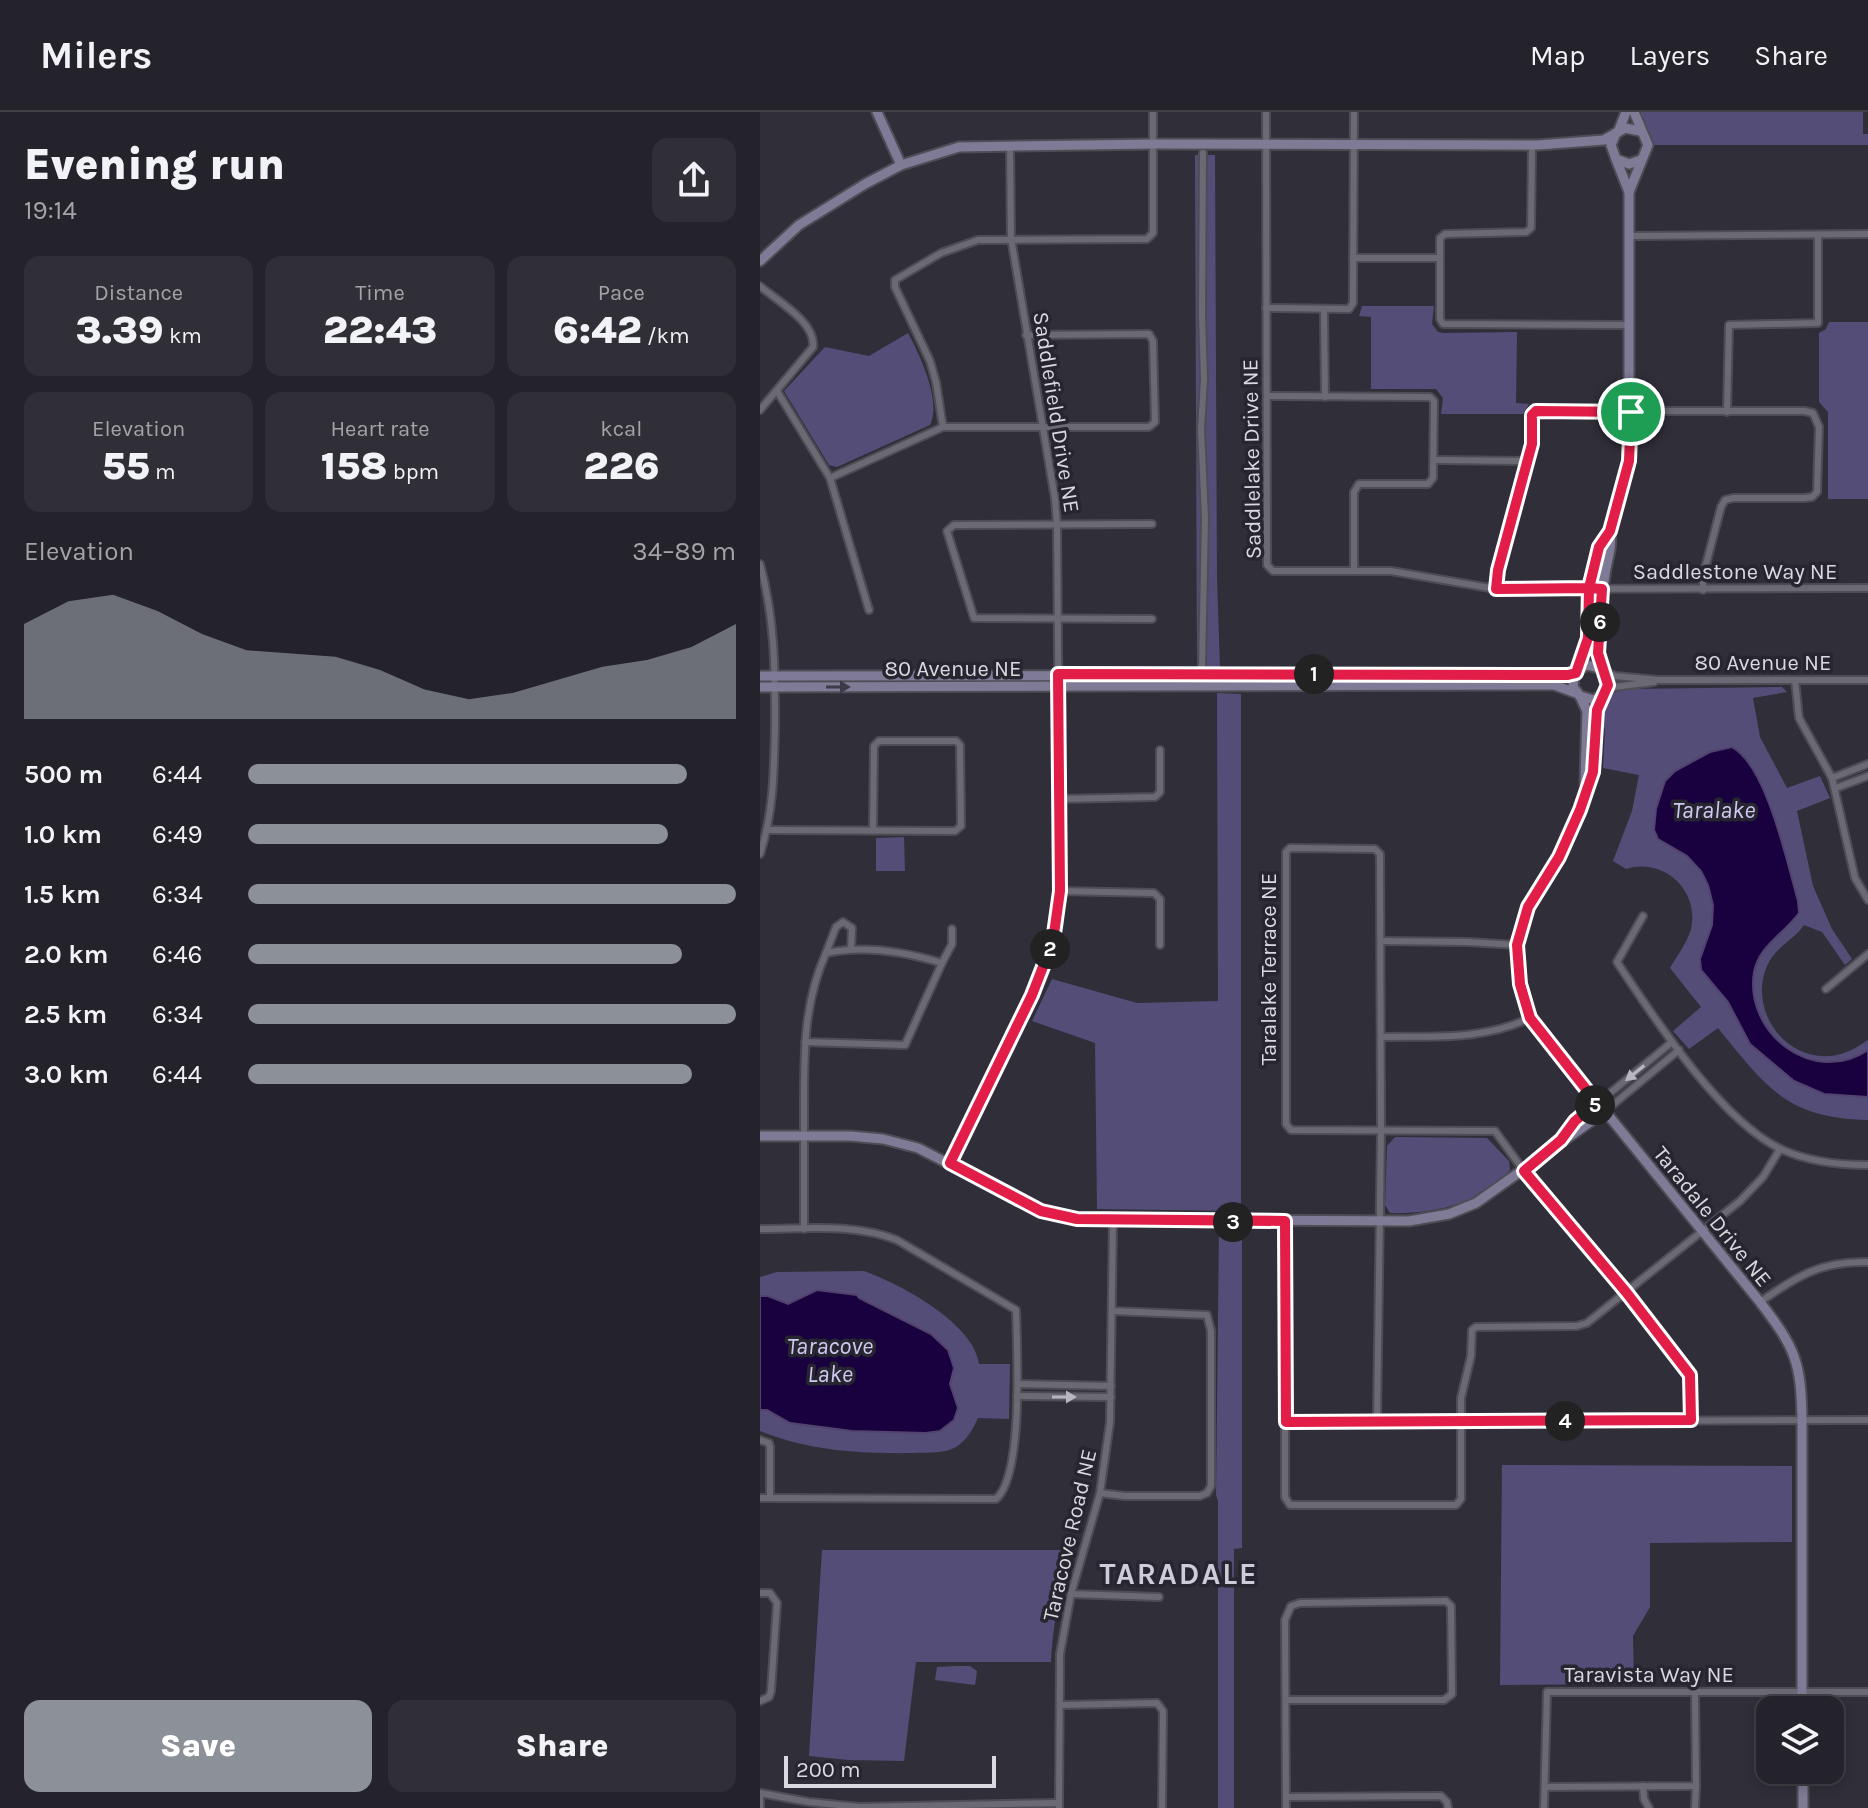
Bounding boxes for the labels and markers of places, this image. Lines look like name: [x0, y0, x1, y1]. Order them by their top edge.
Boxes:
pin: [1597, 378, 1665, 446]
pin: 6: [1580, 602, 1620, 642]
pin: 1: [1294, 654, 1334, 694]
pin: 2: [1030, 929, 1070, 969]
pin: 5: [1575, 1085, 1615, 1125]
pin: 3: [1213, 1202, 1253, 1242]
pin: 4: [1545, 1401, 1585, 1441]

